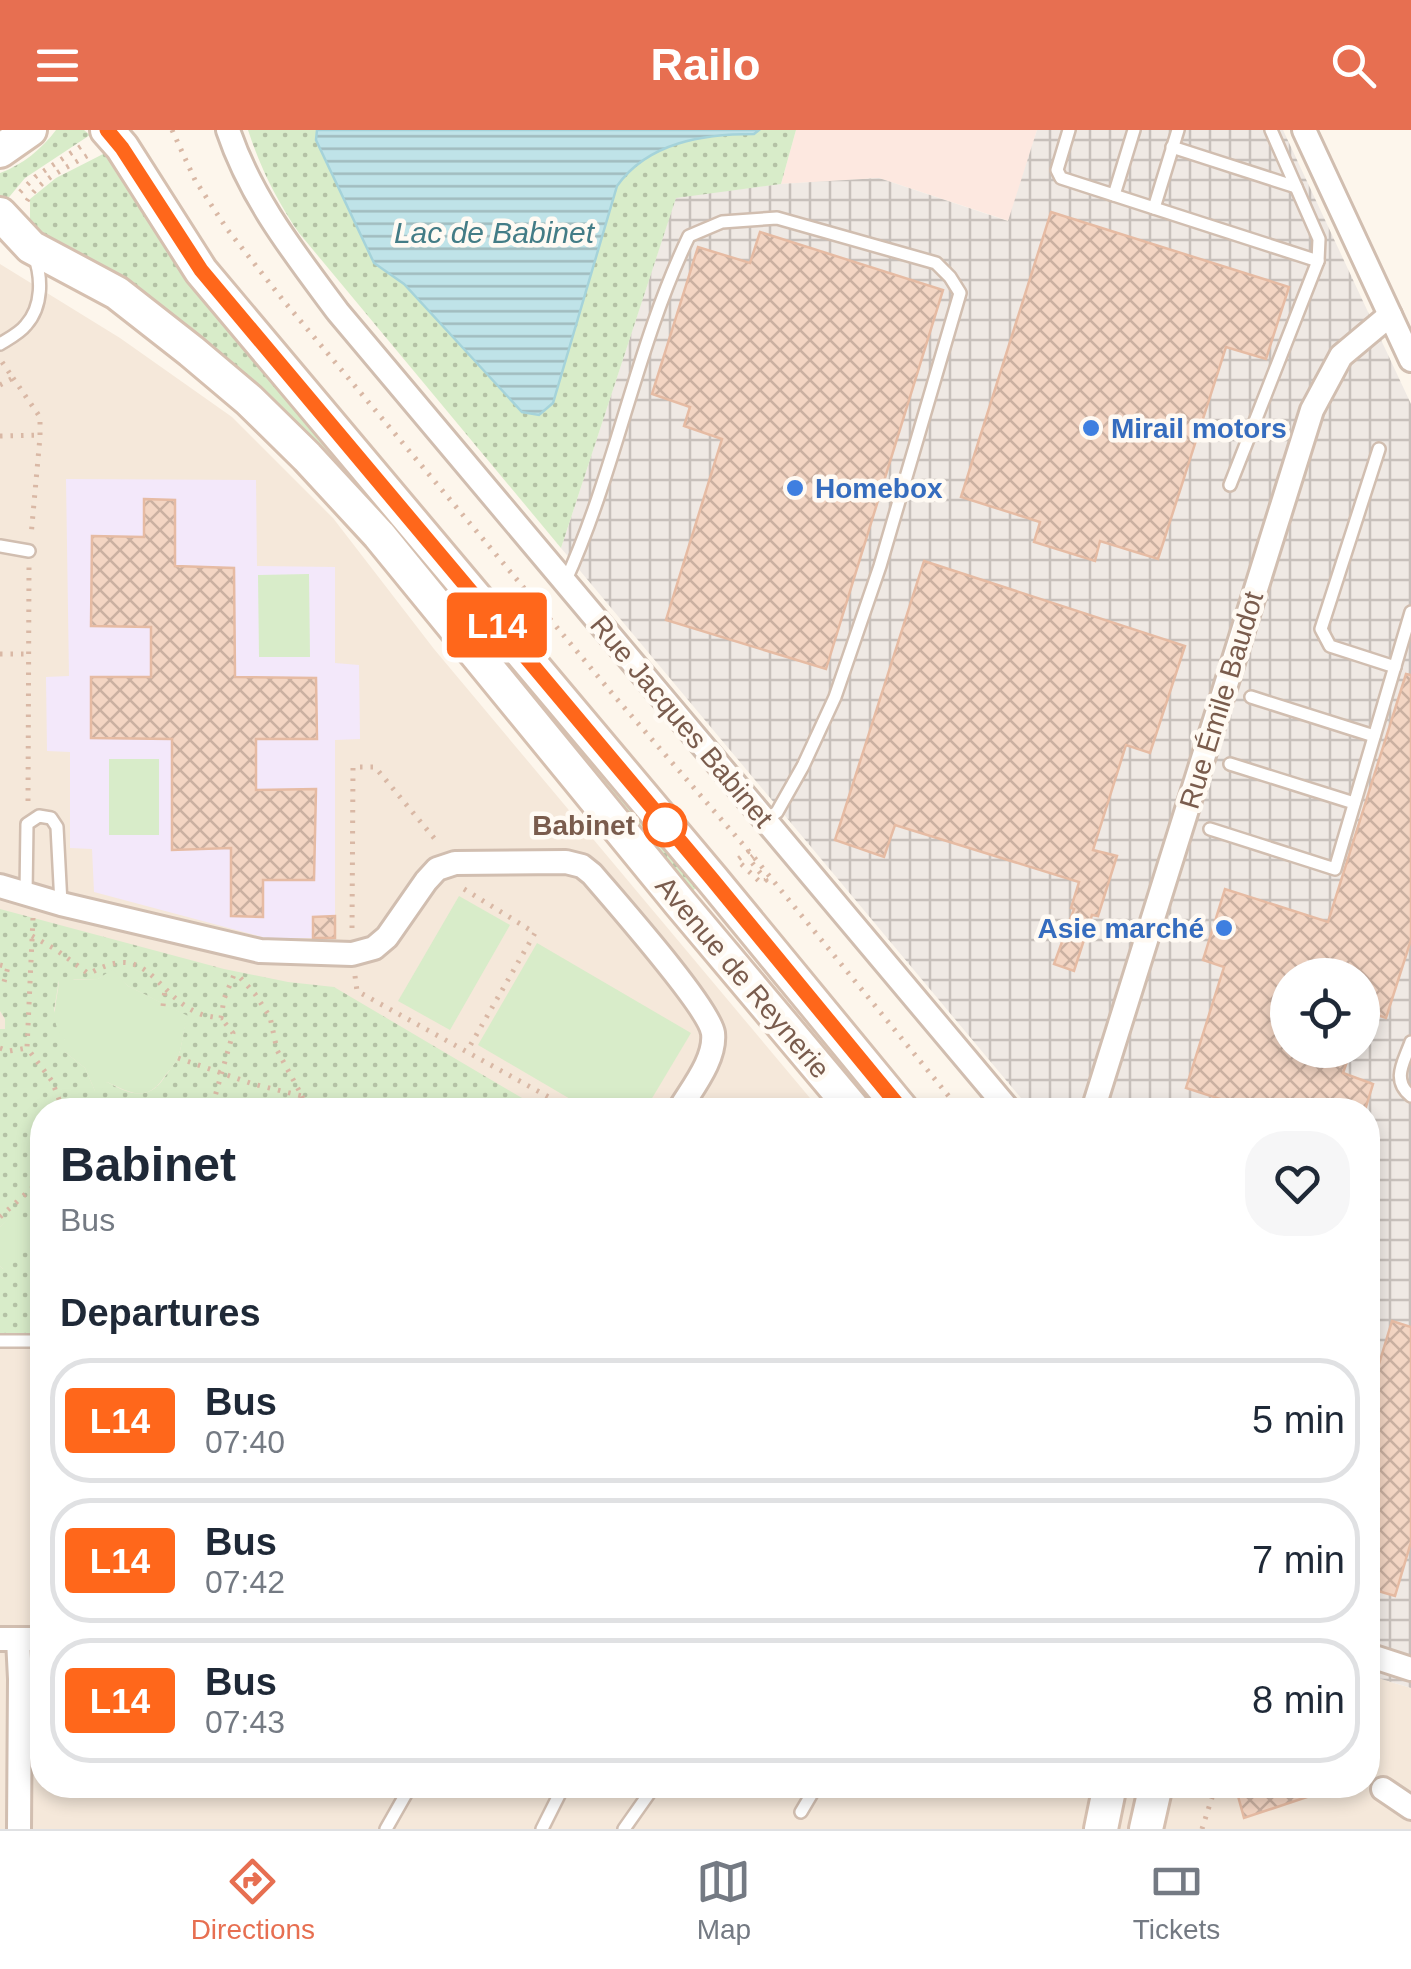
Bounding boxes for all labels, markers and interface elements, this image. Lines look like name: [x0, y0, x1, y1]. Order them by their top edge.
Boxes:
icon: menu: [30, 38, 85, 93]
icon: search: [1326, 38, 1381, 93]
text: Railo: [650, 39, 761, 90]
water label: Lac de Babinet: [394, 216, 596, 249]
place label: Mirail motors: [1111, 413, 1287, 444]
marker: Mirail motors: [1080, 417, 1102, 439]
place label: Homebox: [815, 473, 943, 504]
marker: Homebox: [784, 477, 806, 499]
street label: Rue Émile Baudot: [1174, 587, 1269, 813]
line badge: L14: [440, 592, 554, 658]
text: L14: [467, 606, 527, 645]
street label: Rue Jacques Babinet: [584, 608, 780, 834]
marker: Babinet: [644, 804, 686, 846]
place label: Babinet: [532, 808, 635, 842]
street label: Avenue de Reynerie: [649, 870, 836, 1084]
place label: Asie marché: [1037, 913, 1204, 944]
marker: Asie marché: [1213, 917, 1235, 939]
map controls: [1270, 958, 1380, 1068]
button: locate: [1270, 958, 1380, 1068]
button: heart: [1245, 1131, 1350, 1236]
text: Babinet: [60, 1138, 236, 1191]
text: Bus: [60, 1202, 115, 1238]
text: Departures: [60, 1292, 261, 1334]
text: Bus: [205, 1381, 277, 1423]
text: 5 min: [1252, 1399, 1345, 1441]
text: L14: [90, 1401, 150, 1440]
text: 07:40: [205, 1424, 285, 1460]
text: Bus: [205, 1521, 277, 1563]
text: 7 min: [1252, 1539, 1345, 1581]
text: L14: [90, 1541, 150, 1580]
text: 07:42: [205, 1564, 285, 1600]
text: Bus: [205, 1661, 277, 1703]
text: 8 min: [1252, 1679, 1345, 1721]
text: L14: [90, 1681, 150, 1720]
text: 07:43: [205, 1704, 285, 1740]
tab: Directions: [191, 1854, 315, 1946]
tab: Map: [696, 1854, 751, 1946]
tab: Tickets: [1133, 1854, 1220, 1946]

